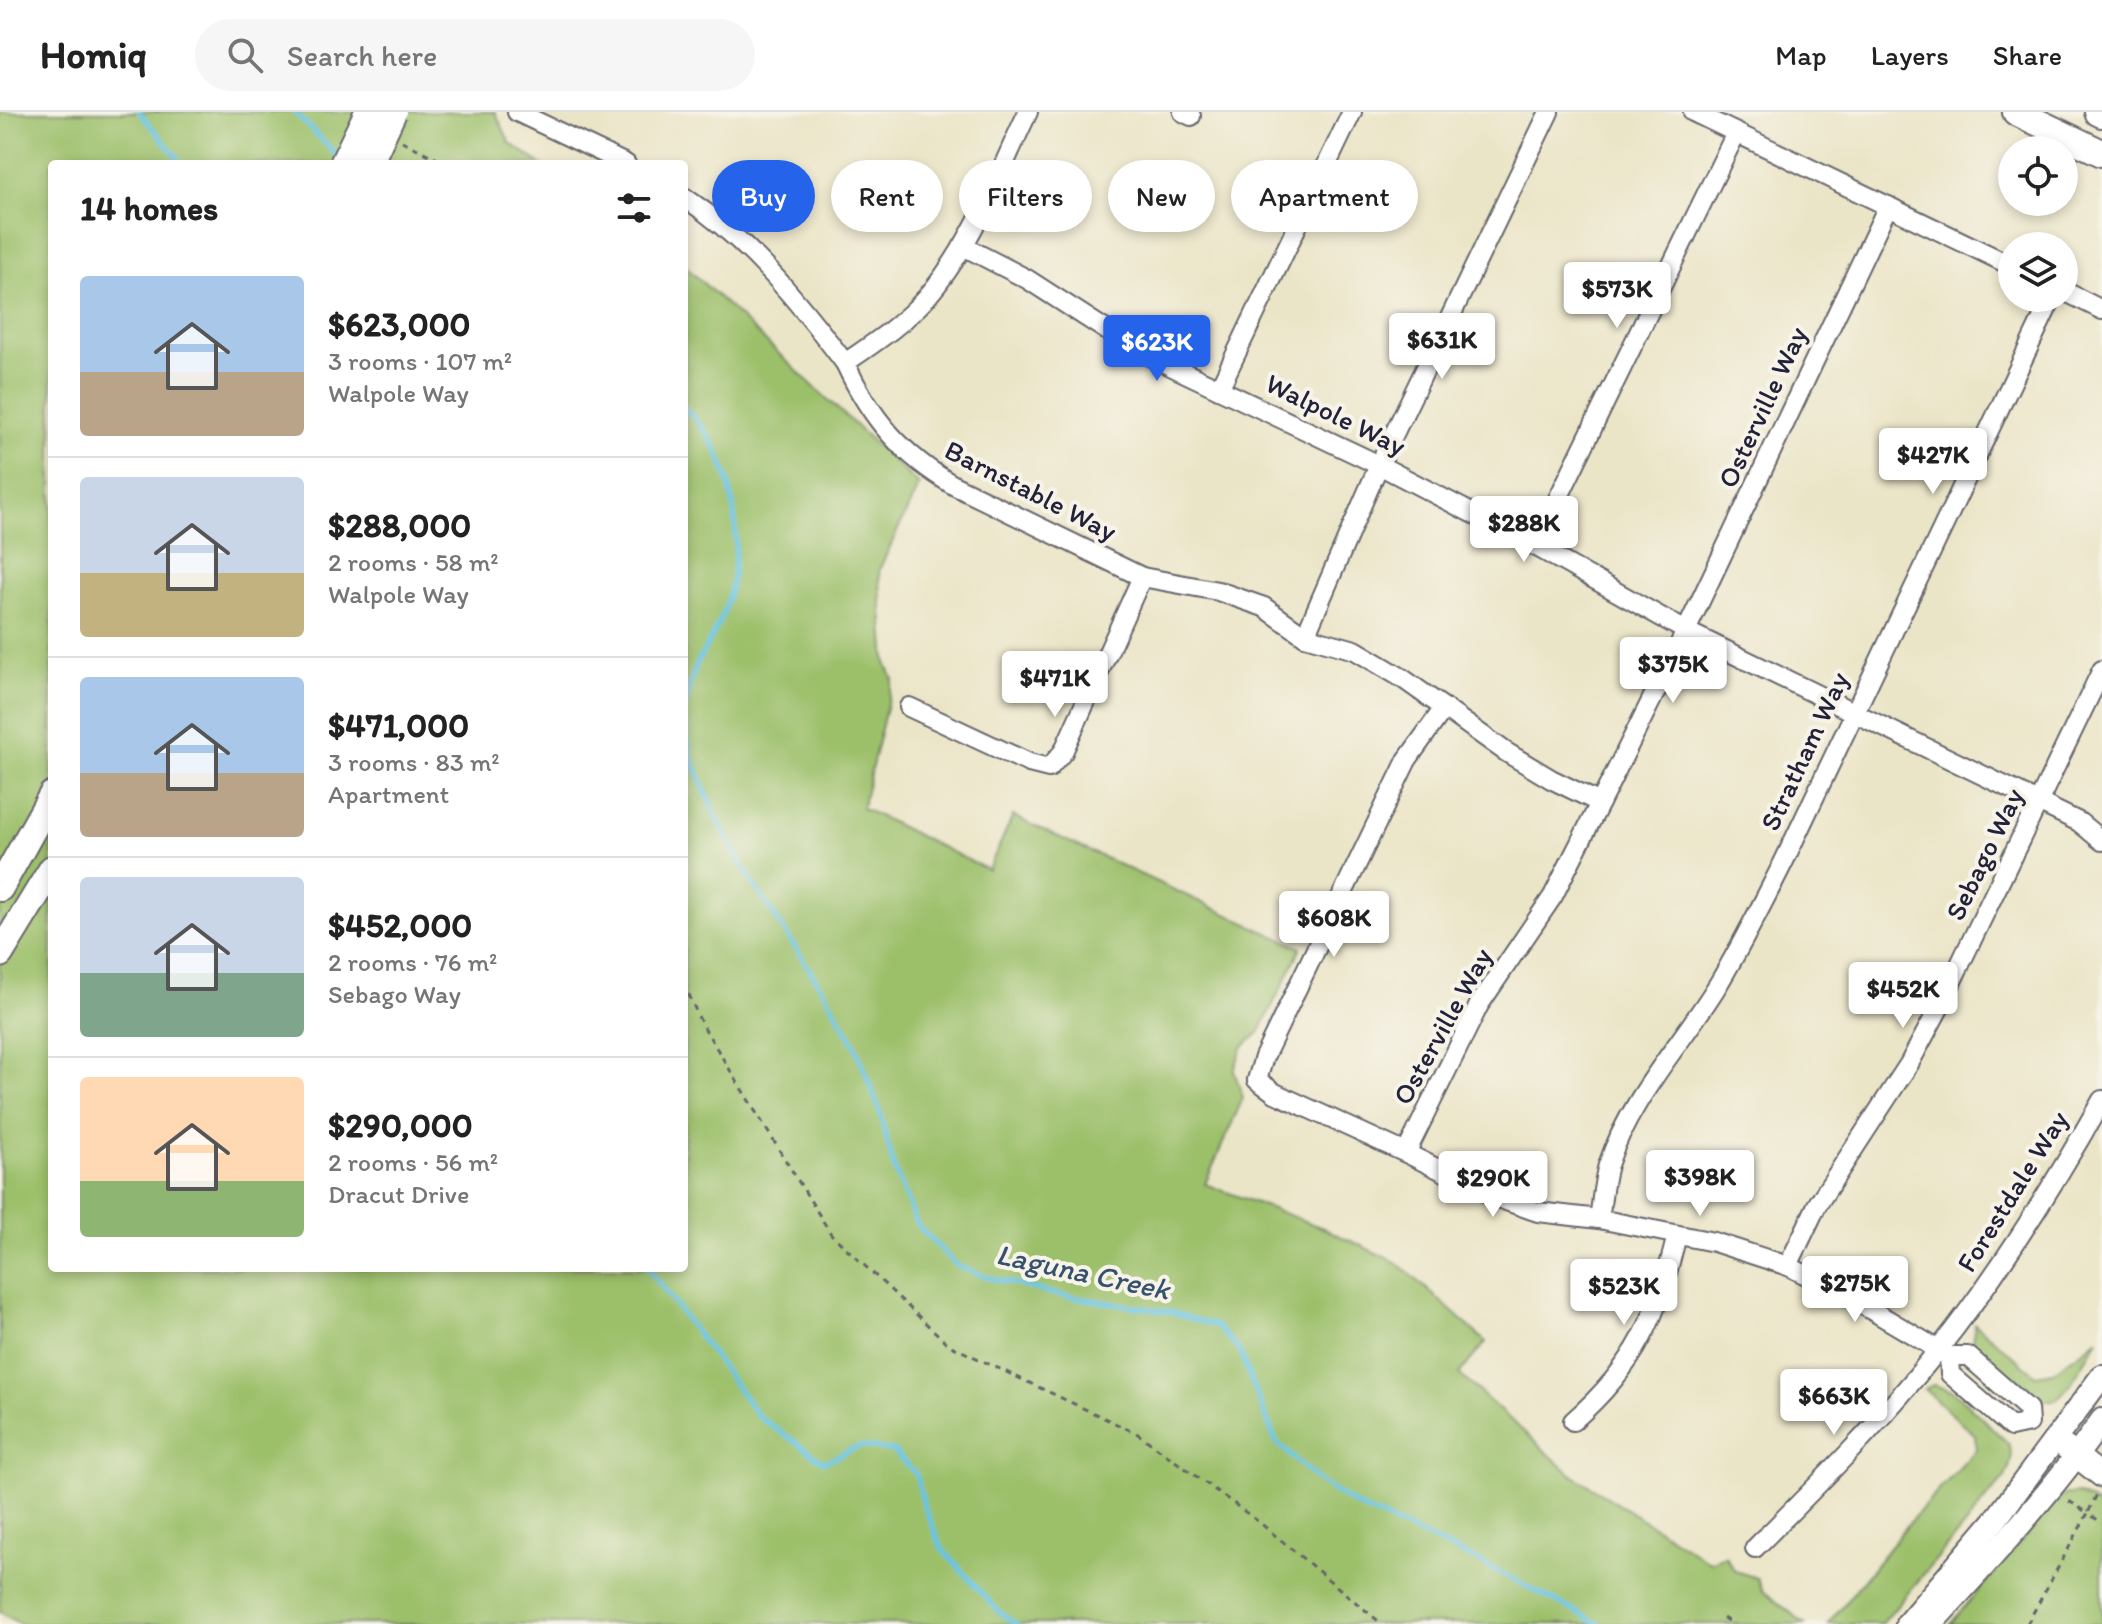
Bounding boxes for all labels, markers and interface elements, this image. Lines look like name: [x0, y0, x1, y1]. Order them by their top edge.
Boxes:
search box: [195, 19, 755, 91]
text: Homiq: [40, 32, 147, 78]
icon: search: [223, 33, 267, 77]
text: Search here: [287, 37, 437, 74]
text: Map: [1775, 38, 1827, 72]
text: Layers: [1871, 38, 1949, 72]
text: Share: [1993, 38, 2062, 72]
map controls: [1998, 136, 2078, 312]
button: locate: [1998, 136, 2078, 216]
chip: Buy: [712, 160, 815, 232]
chip: Rent: [831, 160, 943, 232]
chip: Filters: [959, 160, 1092, 232]
chip: New: [1108, 160, 1215, 232]
chip: Apartment: [1231, 160, 1418, 232]
icon: filters: [612, 186, 656, 230]
text: 14 homes: [80, 188, 218, 229]
button: layers: [1998, 232, 2078, 312]
pin: $573K: [1561, 262, 1673, 330]
text: $573K: [1582, 272, 1652, 304]
text: $623,000: [328, 304, 471, 345]
icon: home: [144, 308, 240, 404]
pin: $631K: [1386, 313, 1498, 381]
pin: $623K: [1101, 315, 1213, 383]
street label: Osterville Way: [1710, 321, 1814, 493]
text: $631K: [1407, 323, 1477, 355]
text: $623K: [1121, 325, 1193, 357]
text: 3 rooms · 107 m²: [328, 345, 512, 377]
street label: Walpole Way: [1260, 365, 1412, 463]
text: Walpole Way: [328, 377, 469, 409]
pin: $427K: [1877, 428, 1989, 496]
street label: Barnstable Way: [939, 432, 1123, 548]
text: $427K: [1897, 438, 1969, 470]
pin: $288K: [1468, 496, 1580, 564]
text: $288,000: [328, 505, 471, 546]
text: $288K: [1488, 506, 1560, 538]
icon: home: [144, 509, 240, 605]
text: 2 rooms · 58 m²: [328, 546, 499, 578]
text: Walpole Way: [328, 578, 469, 610]
pin: $375K: [1617, 637, 1729, 705]
text: $375K: [1638, 647, 1708, 679]
pin: $471K: [999, 651, 1111, 719]
text: $471K: [1020, 661, 1090, 693]
street label: Stratham Way: [1752, 666, 1856, 836]
text: $471,000: [328, 705, 469, 746]
icon: home: [144, 709, 240, 805]
text: 3 rooms · 83 m²: [328, 746, 500, 778]
text: Apartment: [328, 778, 449, 810]
street label: Sebago Way: [1937, 782, 2031, 926]
pin: $608K: [1278, 891, 1390, 959]
text: $608K: [1297, 901, 1371, 933]
text: $452,000: [328, 905, 472, 946]
icon: home: [144, 909, 240, 1005]
street label: Osterville Way: [1385, 942, 1499, 1110]
text: 2 rooms · 76 m²: [328, 946, 497, 978]
pin: $452K: [1847, 962, 1959, 1030]
text: $452K: [1867, 972, 1939, 1004]
text: Sebago Way: [328, 978, 461, 1010]
street label: Forestdale Way: [1949, 1104, 2075, 1278]
text: $290,000: [328, 1105, 473, 1146]
icon: home: [144, 1109, 240, 1205]
text: 2 rooms · 56 m²: [328, 1146, 498, 1178]
pin: $398K: [1644, 1150, 1756, 1218]
pin: $290K: [1437, 1151, 1549, 1219]
text: $398K: [1664, 1160, 1736, 1192]
text: $290K: [1456, 1161, 1530, 1193]
text: Dracut Drive: [328, 1178, 469, 1210]
water label: Laguna Creek: [993, 1235, 1175, 1308]
pin: $275K: [1799, 1256, 1911, 1324]
pin: $523K: [1568, 1259, 1680, 1327]
text: $275K: [1820, 1266, 1890, 1298]
text: $523K: [1588, 1269, 1660, 1301]
pin: $663K: [1778, 1369, 1890, 1437]
text: $663K: [1798, 1379, 1870, 1411]

